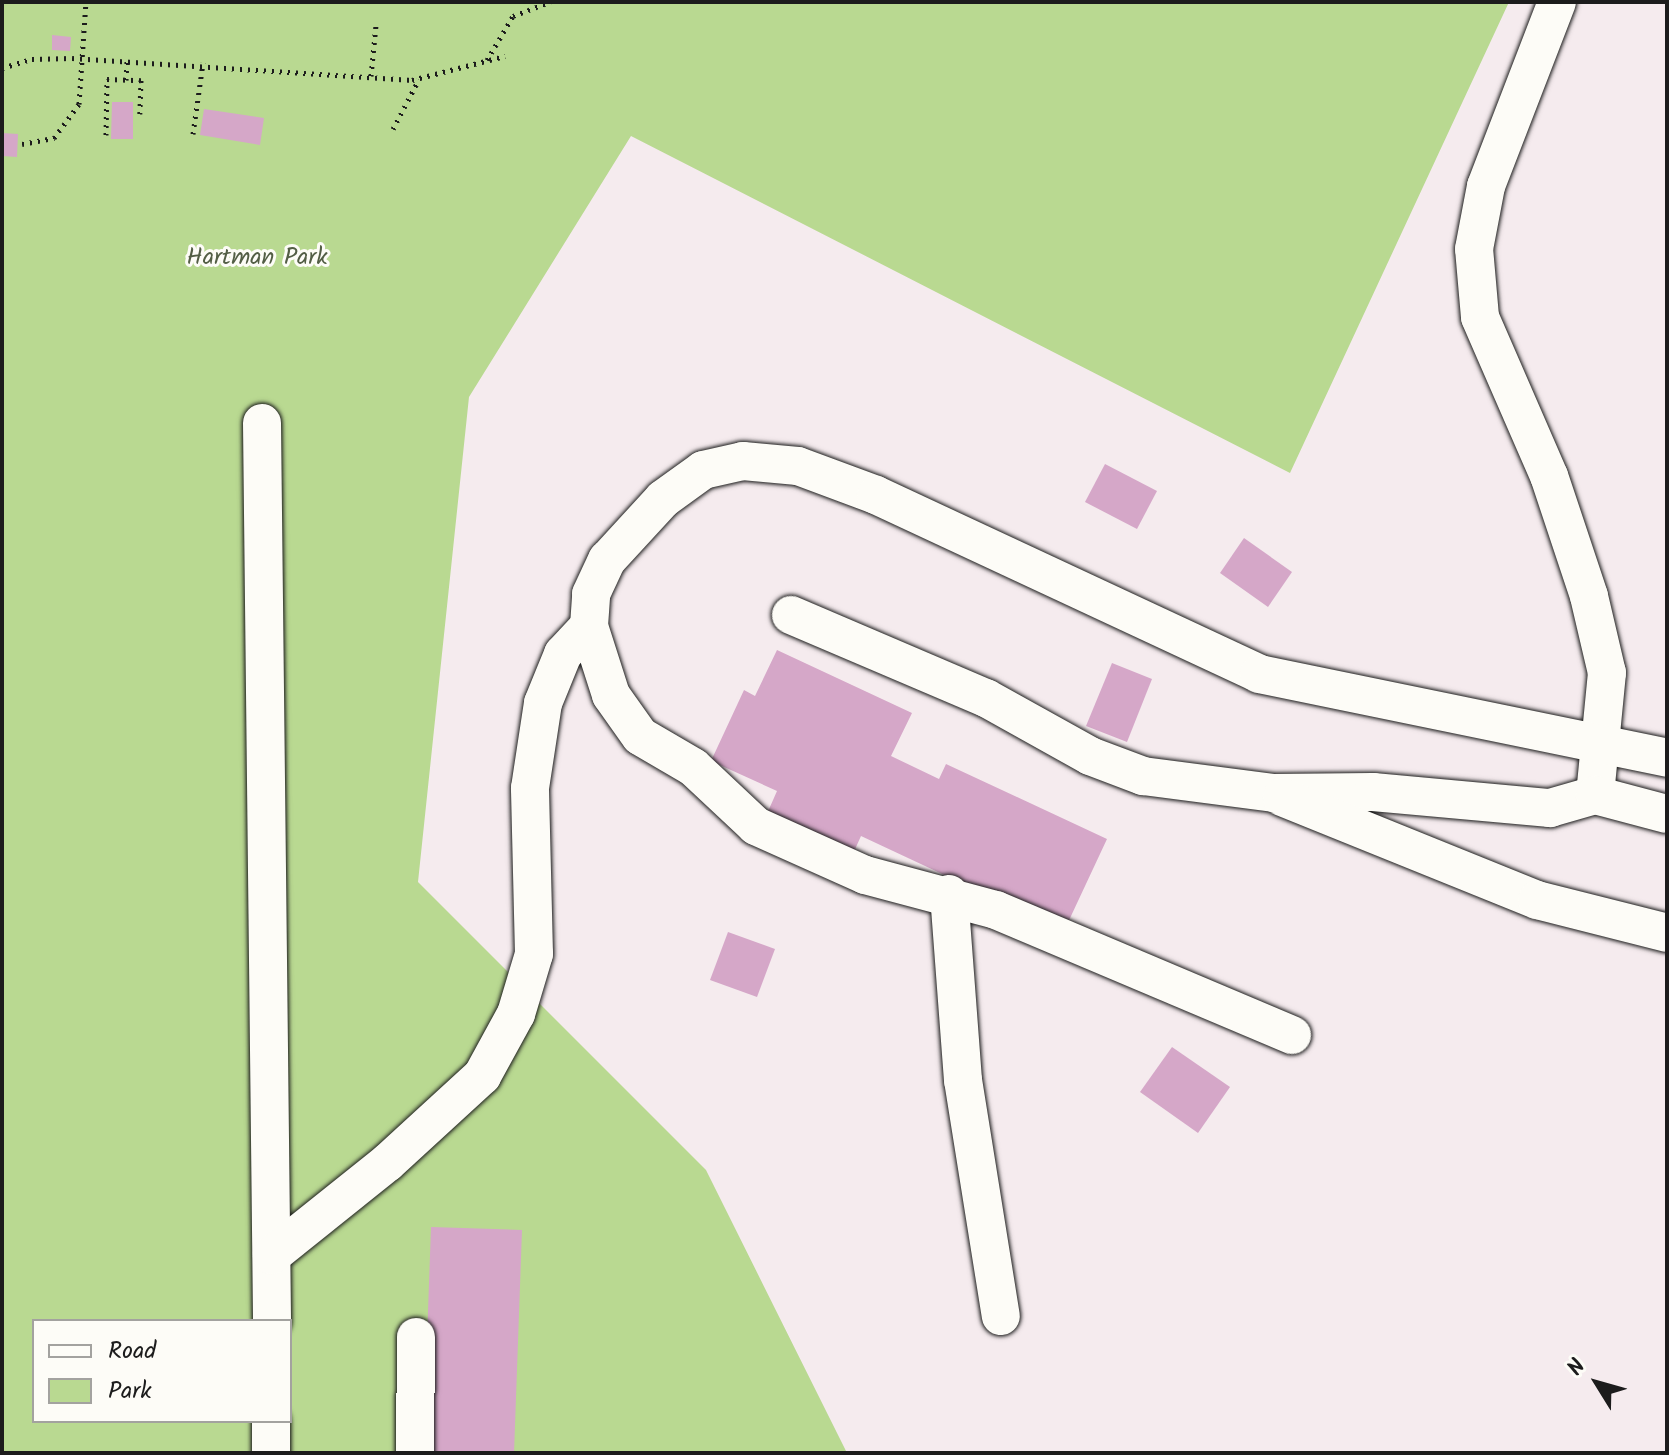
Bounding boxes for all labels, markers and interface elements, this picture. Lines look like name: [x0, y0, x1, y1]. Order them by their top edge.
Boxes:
park label: Hartman Park: [187, 244, 327, 272]
legend: [32, 1319, 292, 1423]
text: Road: [108, 1332, 156, 1371]
north arrow: [1557, 1343, 1637, 1423]
text: N: [1559, 1352, 1596, 1384]
text: Park: [108, 1372, 152, 1411]

